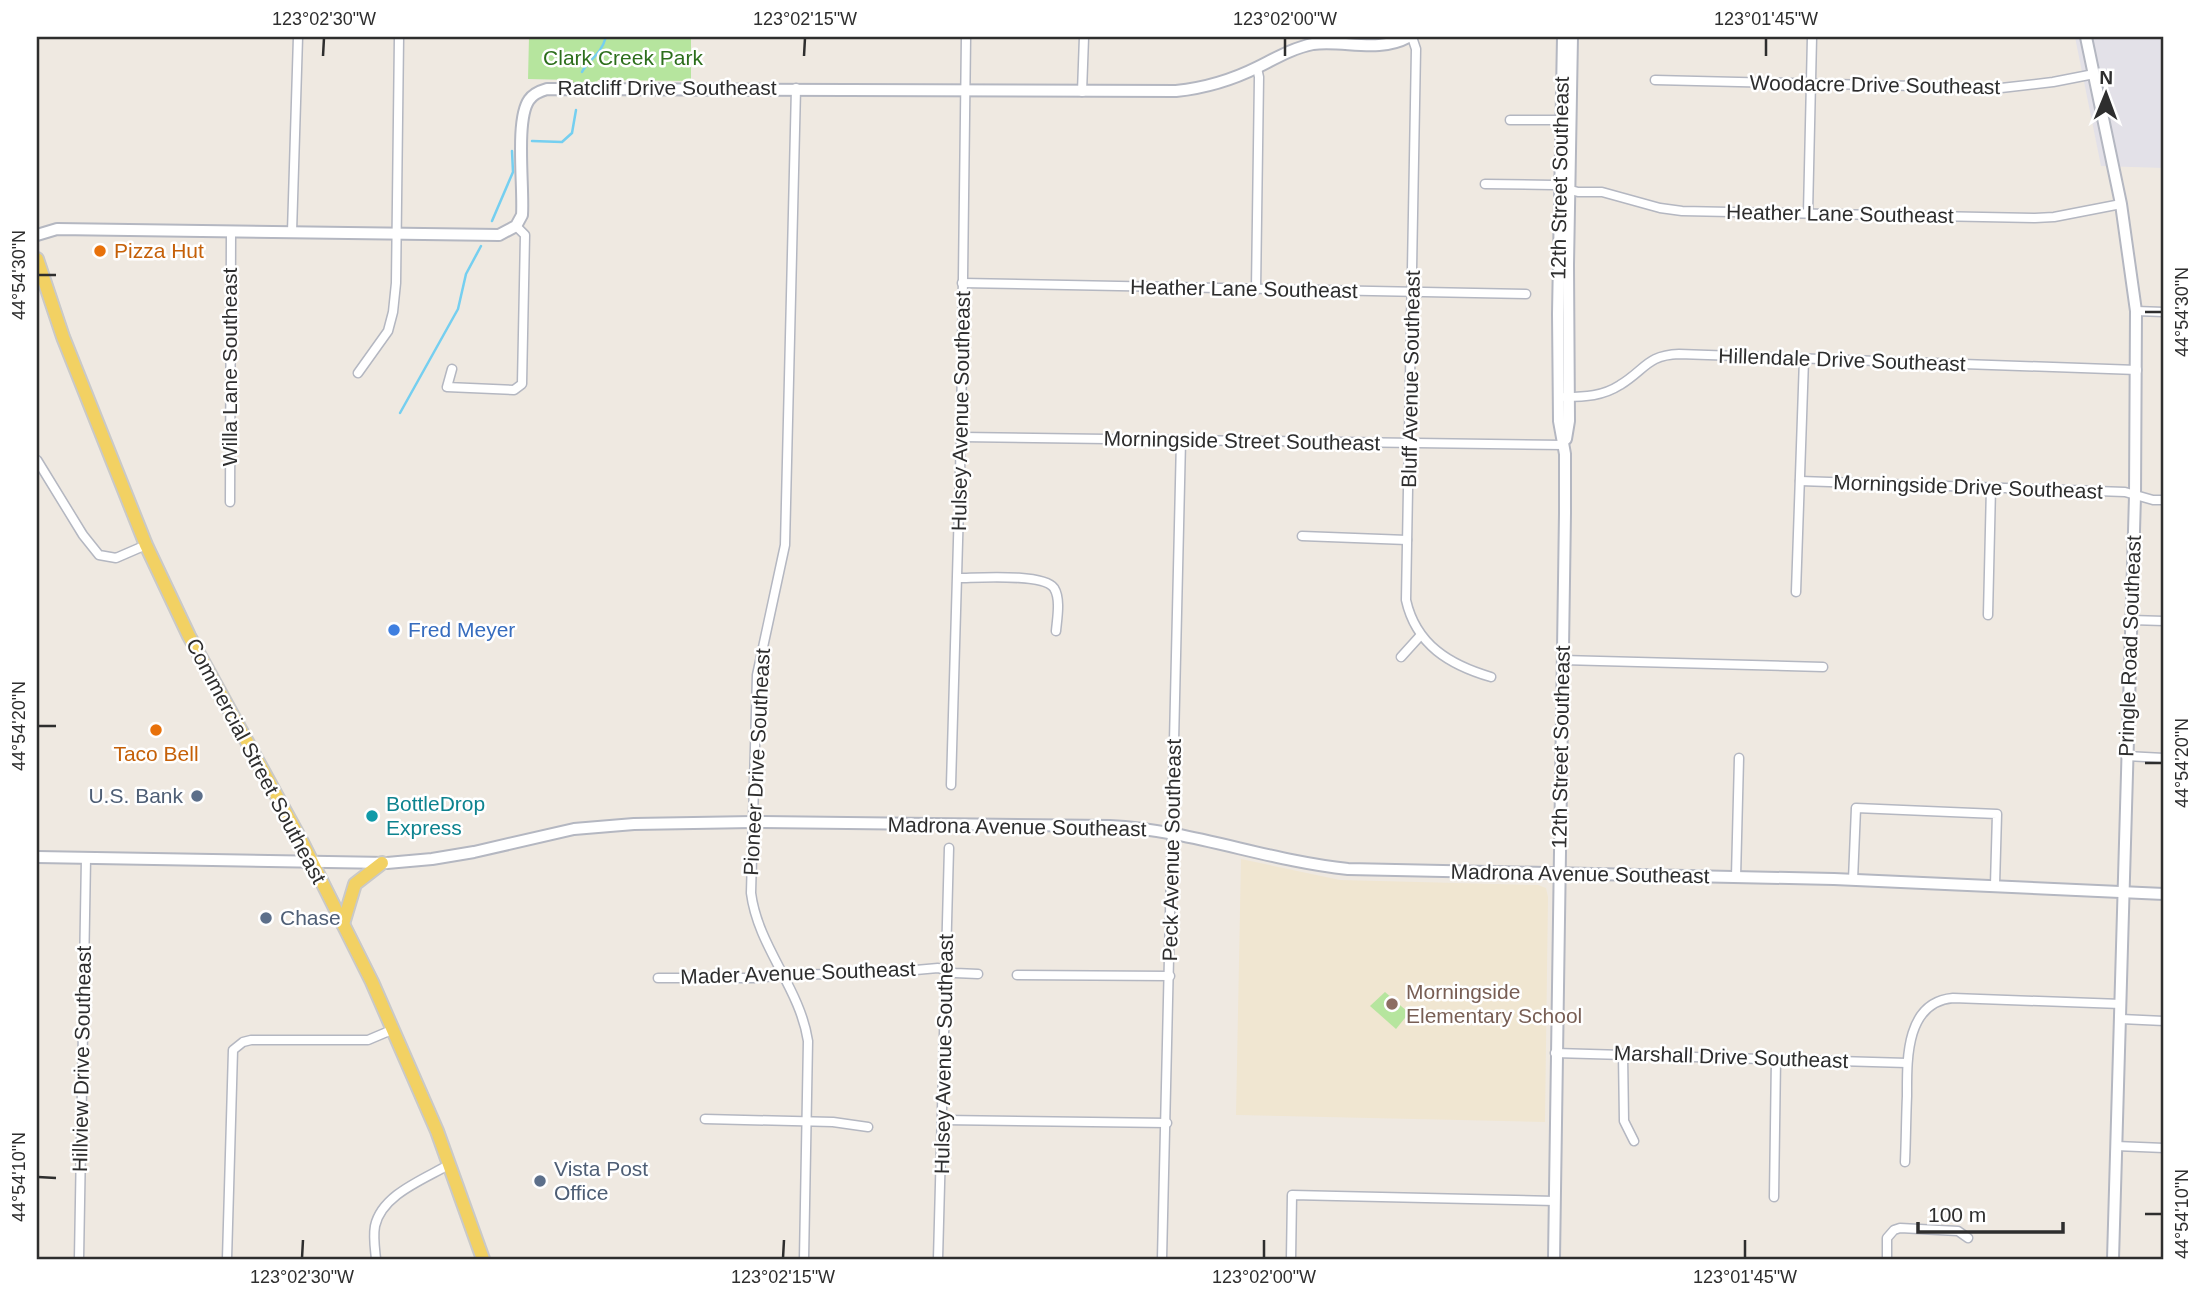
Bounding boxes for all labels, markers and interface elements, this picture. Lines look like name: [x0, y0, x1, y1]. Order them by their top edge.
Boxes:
text: 123°02'30"W: [272, 9, 376, 29]
text: 123°02'15"W: [753, 9, 857, 29]
text: 123°02'00"W: [1233, 9, 1337, 29]
text: 123°01'45"W: [1714, 9, 1818, 29]
park label: Clark Creek Park: [543, 46, 703, 69]
north arrow: [2072, 60, 2142, 130]
text: N: [2099, 67, 2113, 88]
street label: Woodacre Drive Southeast: [1750, 71, 2001, 98]
street label: Ratcliff Drive Southeast: [557, 76, 777, 99]
street label: 12th Street Southeast: [1546, 76, 1573, 280]
street label: Heather Lane Southeast: [1726, 200, 1954, 227]
text: 44°54'30"N: [9, 230, 29, 320]
place label: Pizza Hut: [114, 239, 204, 262]
marker: Pizza Hut: [92, 243, 108, 259]
text: 44°54'30"N: [2172, 267, 2192, 357]
street label: Willa Lane Southeast: [218, 268, 241, 466]
street label: Bluff Avenue Southeast: [1397, 270, 1424, 488]
street label: Heather Lane Southeast: [1130, 275, 1358, 302]
street label: Hulsey Avenue Southeast: [947, 291, 974, 531]
street label: Hillendale Drive Southeast: [1718, 344, 1966, 375]
street label: Morningside Street Southeast: [1103, 427, 1381, 454]
street label: Morningside Drive Southeast: [1833, 470, 2103, 503]
street label: Pringle Road Southeast: [2114, 535, 2145, 757]
place label: Fred Meyer: [408, 618, 515, 641]
marker: Fred Meyer: [386, 622, 402, 638]
street label: Commercial Street Southeast: [182, 634, 331, 887]
street label: 12th Street Southeast: [1547, 645, 1574, 849]
street label: Pioneer Drive Southeast: [739, 648, 774, 876]
text: 44°54'20"N: [9, 681, 29, 771]
text: 44°54'20"N: [2172, 718, 2192, 808]
marker: Taco Bell: [148, 722, 164, 738]
street label: Peck Avenue Southeast: [1158, 738, 1185, 961]
place label: Taco Bell: [113, 742, 199, 765]
place label: U.S. Bank: [88, 784, 183, 807]
marker: U.S. Bank: [189, 788, 205, 804]
place label: BottleDrop Express: [386, 792, 485, 839]
marker: BottleDrop Express: [364, 808, 380, 824]
street label: Madrona Avenue Southeast: [887, 813, 1147, 840]
street label: Madrona Avenue Southeast: [1450, 860, 1710, 887]
place label: Chase: [280, 906, 341, 929]
marker: Chase: [258, 910, 274, 926]
street label: Hulsey Avenue Southeast: [930, 934, 957, 1174]
street label: Hillview Drive Southeast: [68, 945, 95, 1172]
street label: Mader Avenue Southeast: [680, 957, 916, 988]
place label: Morningside Elementary School: [1406, 980, 1582, 1027]
marker: Morningside Elementary School: [1384, 996, 1400, 1012]
street label: Marshall Drive Southeast: [1613, 1041, 1849, 1072]
text: 44°54'10"N: [9, 1132, 29, 1222]
place label: Vista Post Office: [554, 1157, 648, 1204]
text: 44°54'10"N: [2172, 1169, 2192, 1259]
marker: Vista Post Office: [532, 1173, 548, 1189]
scale bar: [1918, 1191, 2063, 1235]
text: 100 m: [1928, 1203, 1986, 1226]
text: 123°02'30"W: [250, 1267, 354, 1287]
text: 123°02'15"W: [731, 1267, 835, 1287]
text: 123°02'00"W: [1212, 1267, 1316, 1287]
text: 123°01'45"W: [1693, 1267, 1797, 1287]

